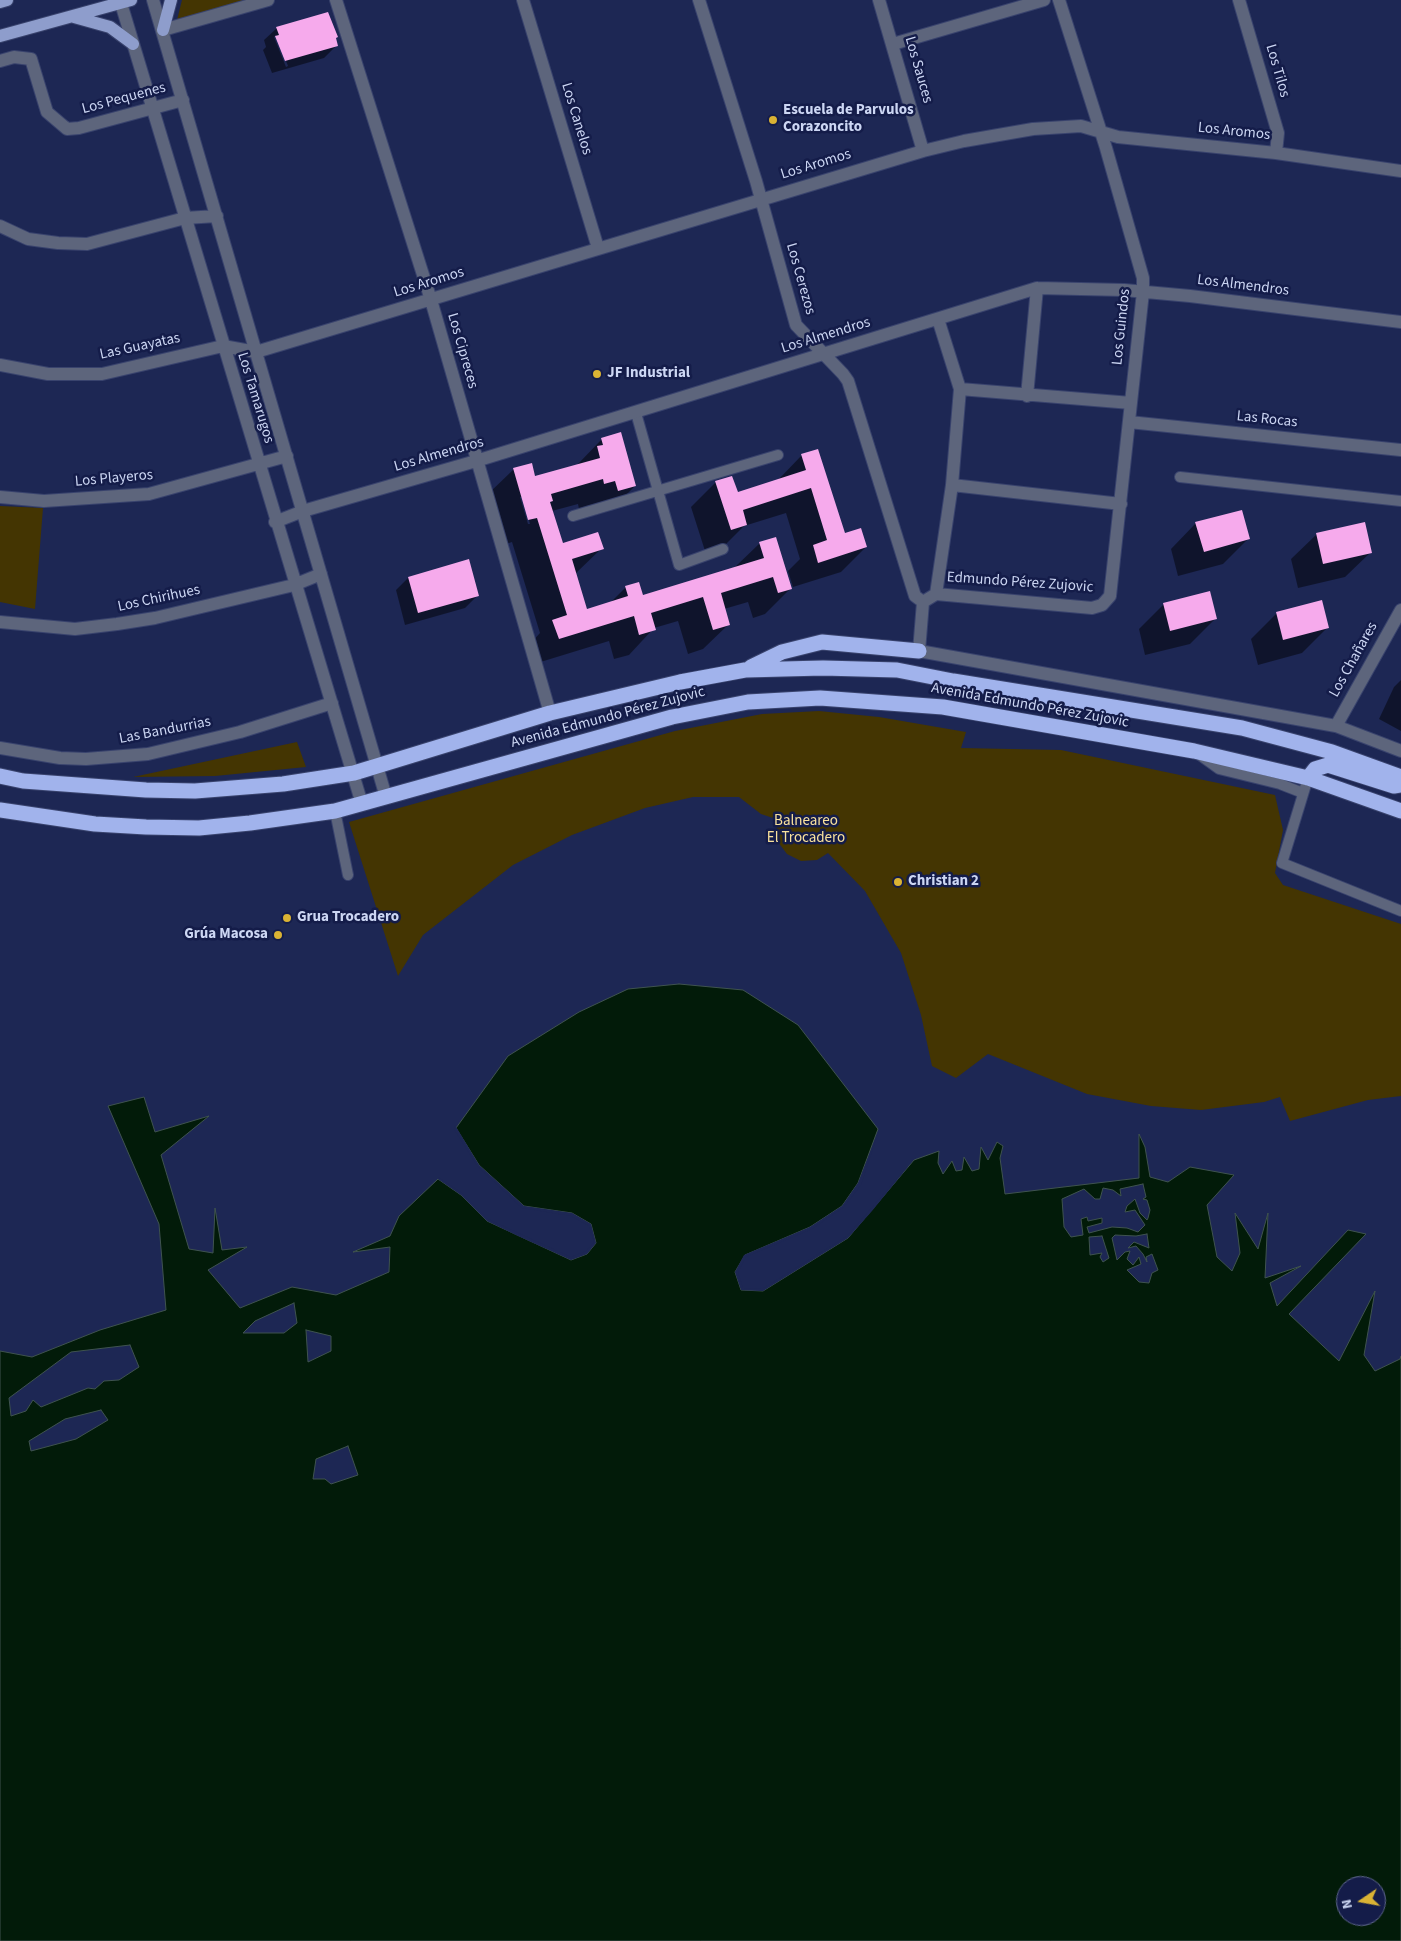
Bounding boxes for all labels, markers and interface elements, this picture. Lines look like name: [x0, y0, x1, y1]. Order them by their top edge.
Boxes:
street label: Los Sauces: [900, 35, 936, 105]
street label: Los Tilos: [1261, 42, 1293, 100]
street label: Los Pequenes: [80, 79, 168, 119]
street label: Los Canelos: [557, 81, 595, 157]
place label: Escuela de Parvulos Corazoncito: [783, 102, 914, 137]
marker: Escuela de Parvulos Corazoncito: [767, 114, 779, 126]
street label: Los Aromos: [1197, 119, 1271, 145]
street label: Los Aromos: [779, 146, 853, 184]
street label: Los Cerezos: [781, 241, 819, 317]
street label: Los Aromos: [392, 264, 466, 302]
street label: Los Almendros: [1196, 271, 1290, 301]
street label: Los Guindos: [1109, 288, 1135, 366]
street label: Los Cipreces: [443, 311, 481, 391]
street label: Los Almendros: [779, 314, 873, 358]
street label: Las Guayatas: [98, 330, 182, 364]
street label: Los Tamarugos: [233, 350, 277, 446]
place label: JF Industrial: [607, 365, 690, 383]
marker: JF Industrial: [591, 368, 603, 380]
street label: Las Rocas: [1236, 408, 1298, 432]
street label: Los Almendros: [392, 434, 486, 476]
street label: Los Playeros: [74, 467, 154, 491]
street label: Edmundo Pérez Zujovic: [946, 569, 1094, 597]
street label: Los Chirihues: [116, 581, 202, 617]
street label: Los Chañares: [1326, 619, 1382, 701]
street label: Avenida Edmundo Pérez Zujovic: [930, 680, 1130, 732]
street label: Avenida Edmundo Pérez Zujovic: [509, 683, 707, 753]
street label: Las Bandurrias: [118, 713, 212, 749]
park label: Balneareo El Trocadero: [767, 813, 845, 848]
place label: Christian 2: [908, 873, 979, 891]
marker: Christian 2: [892, 876, 904, 888]
place label: Grua Trocadero: [297, 909, 399, 927]
marker: Grua Trocadero: [281, 912, 293, 924]
place label: Grúa Macosa: [184, 926, 268, 944]
marker: Grúa Macosa: [272, 929, 284, 941]
north arrow: [1336, 1876, 1386, 1926]
text: N: [1337, 1897, 1358, 1911]

